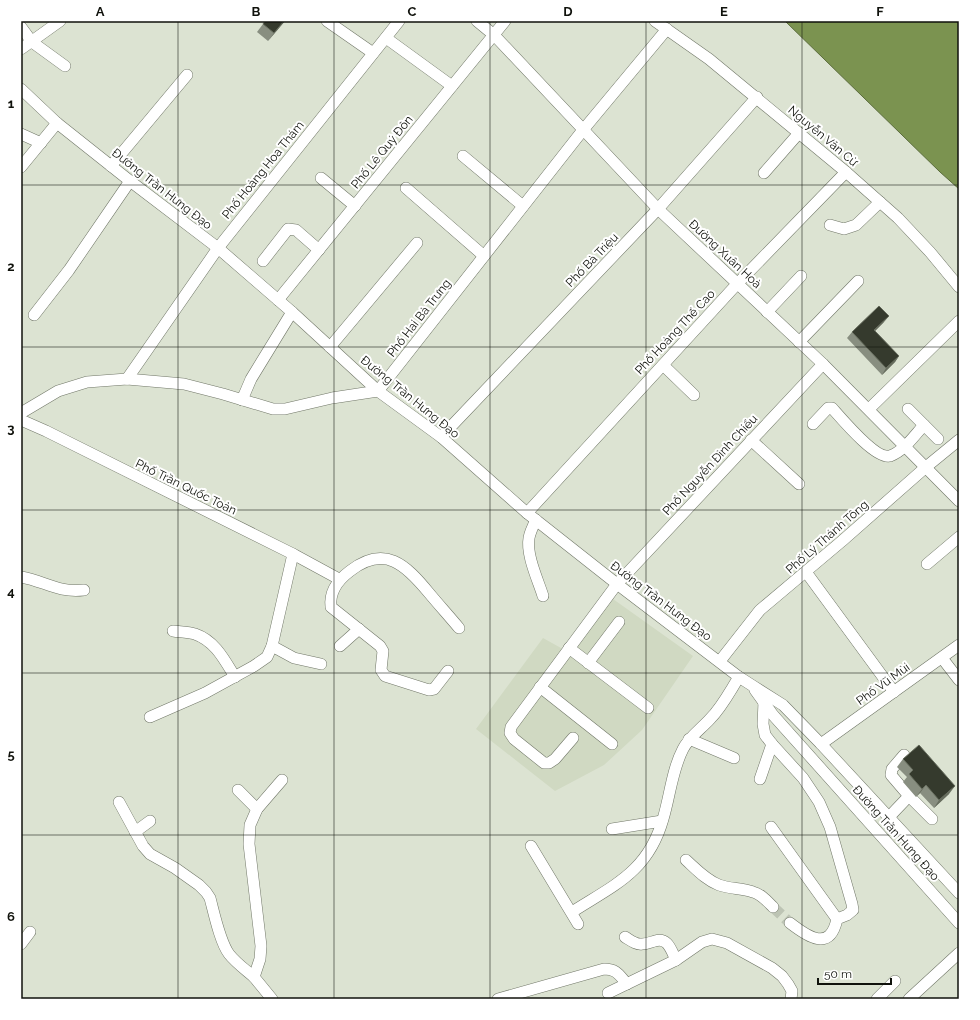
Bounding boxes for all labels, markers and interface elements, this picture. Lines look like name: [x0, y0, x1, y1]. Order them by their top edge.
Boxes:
text: A: [96, 4, 105, 19]
text: B: [252, 4, 261, 19]
text: C: [408, 4, 417, 19]
text: D: [563, 4, 573, 19]
text: E: [720, 4, 728, 19]
text: F: [876, 4, 884, 19]
text: 1: [8, 96, 15, 111]
street label: Nguyễn Văn Cừ: [785, 103, 861, 170]
street label: Phố Lê Quý Đôn: [348, 113, 416, 191]
street label: Phố Hoàng Hoa Thám: [219, 118, 307, 222]
street label: Đường Trần Hưng Đạo: [109, 146, 215, 232]
street label: Đường Xuân Hoà: [686, 217, 764, 291]
street label: Phố Bà Triệu: [563, 230, 621, 290]
text: 2: [7, 259, 15, 274]
street label: Phố Hai Bà Trưng: [384, 276, 454, 360]
street label: Phố Hoàng Thế Cao: [632, 287, 718, 377]
street label: Đường Trần Hưng Đạo: [358, 353, 462, 441]
street label: Phố Nguyễn Đình Chiểu: [660, 412, 760, 518]
text: 3: [7, 421, 15, 436]
street label: Phố Trần Quốc Toản: [133, 456, 239, 518]
street label: Phố Lý Thánh Tông: [783, 497, 871, 577]
street label: Đường Trần Hưng Đạo: [608, 558, 714, 644]
text: 4: [7, 584, 15, 599]
street label: Phố Vũ Mùi: [854, 660, 912, 708]
text: 5: [7, 747, 15, 762]
street label: Đường Trần Hưng Đạo: [850, 783, 942, 883]
text: 6: [7, 909, 15, 924]
scale bar: [818, 960, 891, 986]
text: 50 m: [824, 967, 852, 981]

